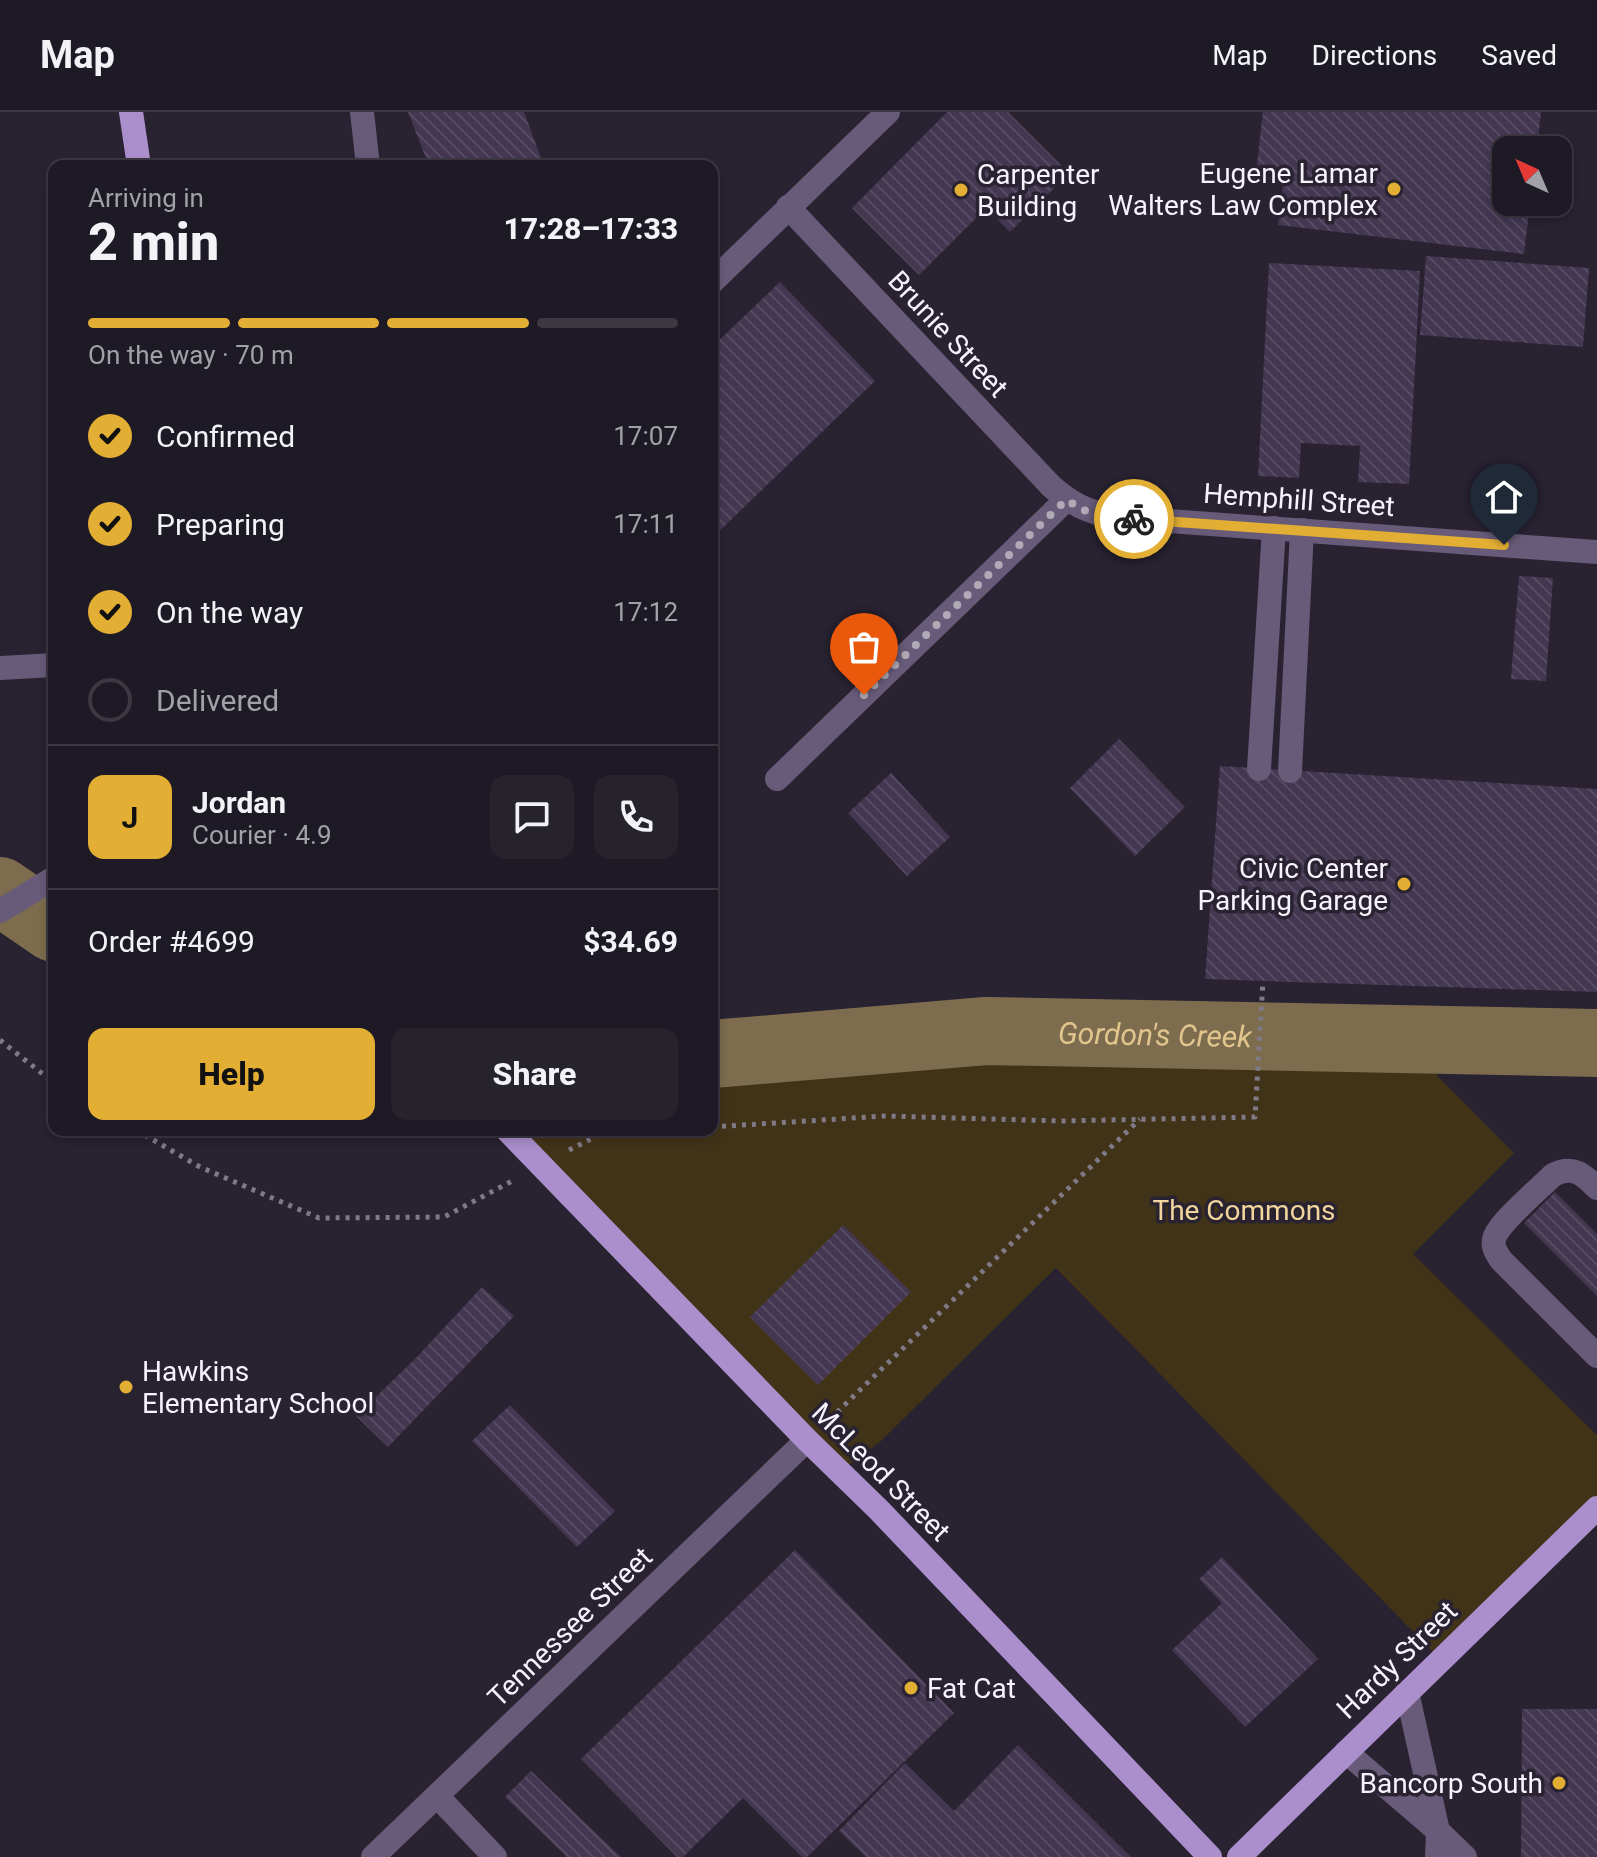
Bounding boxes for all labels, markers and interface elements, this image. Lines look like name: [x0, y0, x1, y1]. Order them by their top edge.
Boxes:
text: Map: [40, 33, 115, 77]
text: Map: [1212, 39, 1268, 72]
text: Directions: [1312, 39, 1437, 72]
text: Saved: [1481, 39, 1557, 72]
north arrow: [1492, 136, 1572, 216]
map controls: [1492, 136, 1572, 216]
place label: Eugene Lamar Walters Law Complex: [1108, 157, 1379, 222]
place label: Carpenter Building: [977, 158, 1100, 223]
marker: Eugene Lamar Walters Law Complex: [1385, 180, 1403, 198]
marker: Carpenter Building: [952, 181, 970, 199]
text: Arriving in: [88, 183, 204, 213]
text: 17:28–17:33: [503, 211, 678, 246]
text: 2 min: [88, 212, 219, 273]
street label: Brunie Street: [881, 264, 1015, 404]
text: On the way · 70 m: [88, 340, 294, 370]
icon: check: [88, 414, 132, 458]
text: Confirmed: [156, 419, 295, 454]
text: 17:07: [613, 421, 678, 451]
pin: [1470, 463, 1538, 545]
icon: home: [1482, 475, 1526, 519]
street label: Hemphill Street: [1202, 477, 1396, 523]
courier: [1094, 479, 1174, 559]
icon: bike: [1112, 497, 1156, 541]
icon: check: [88, 502, 132, 546]
text: Preparing: [156, 507, 285, 542]
text: 17:11: [613, 509, 678, 539]
icon: check: [88, 590, 132, 634]
text: On the way: [156, 595, 303, 630]
text: 17:12: [613, 597, 678, 627]
pin: [830, 613, 898, 695]
icon: bag: [842, 625, 886, 669]
text: Delivered: [156, 683, 279, 718]
button: chat: [490, 775, 574, 859]
button: phone: [594, 775, 678, 859]
text: Jordan: [192, 785, 286, 820]
text: J: [122, 800, 138, 835]
text: Courier · 4.9: [192, 820, 332, 850]
place label: Civic Center Parking Garage: [1198, 852, 1389, 917]
marker: Civic Center Parking Garage: [1395, 875, 1413, 893]
text: Order #4699: [88, 924, 255, 959]
text: $34.69: [583, 924, 678, 959]
water label: Gordon's Creek: [1058, 1015, 1254, 1054]
button: Help: [88, 1028, 375, 1120]
button: Share: [391, 1028, 678, 1120]
park label: The Commons: [1152, 1194, 1336, 1227]
place label: Hawkins Elementary School: [142, 1355, 374, 1420]
marker: Hawkins Elementary School: [117, 1378, 135, 1396]
street label: McLeod Street: [805, 1396, 957, 1548]
street label: Tennessee Street: [481, 1540, 659, 1714]
street label: Hardy Street: [1330, 1595, 1464, 1725]
place label: Fat Cat: [927, 1672, 1016, 1705]
marker: Fat Cat: [902, 1679, 920, 1697]
place label: Bancorp South: [1359, 1767, 1543, 1800]
marker: Bancorp South: [1550, 1774, 1568, 1792]

